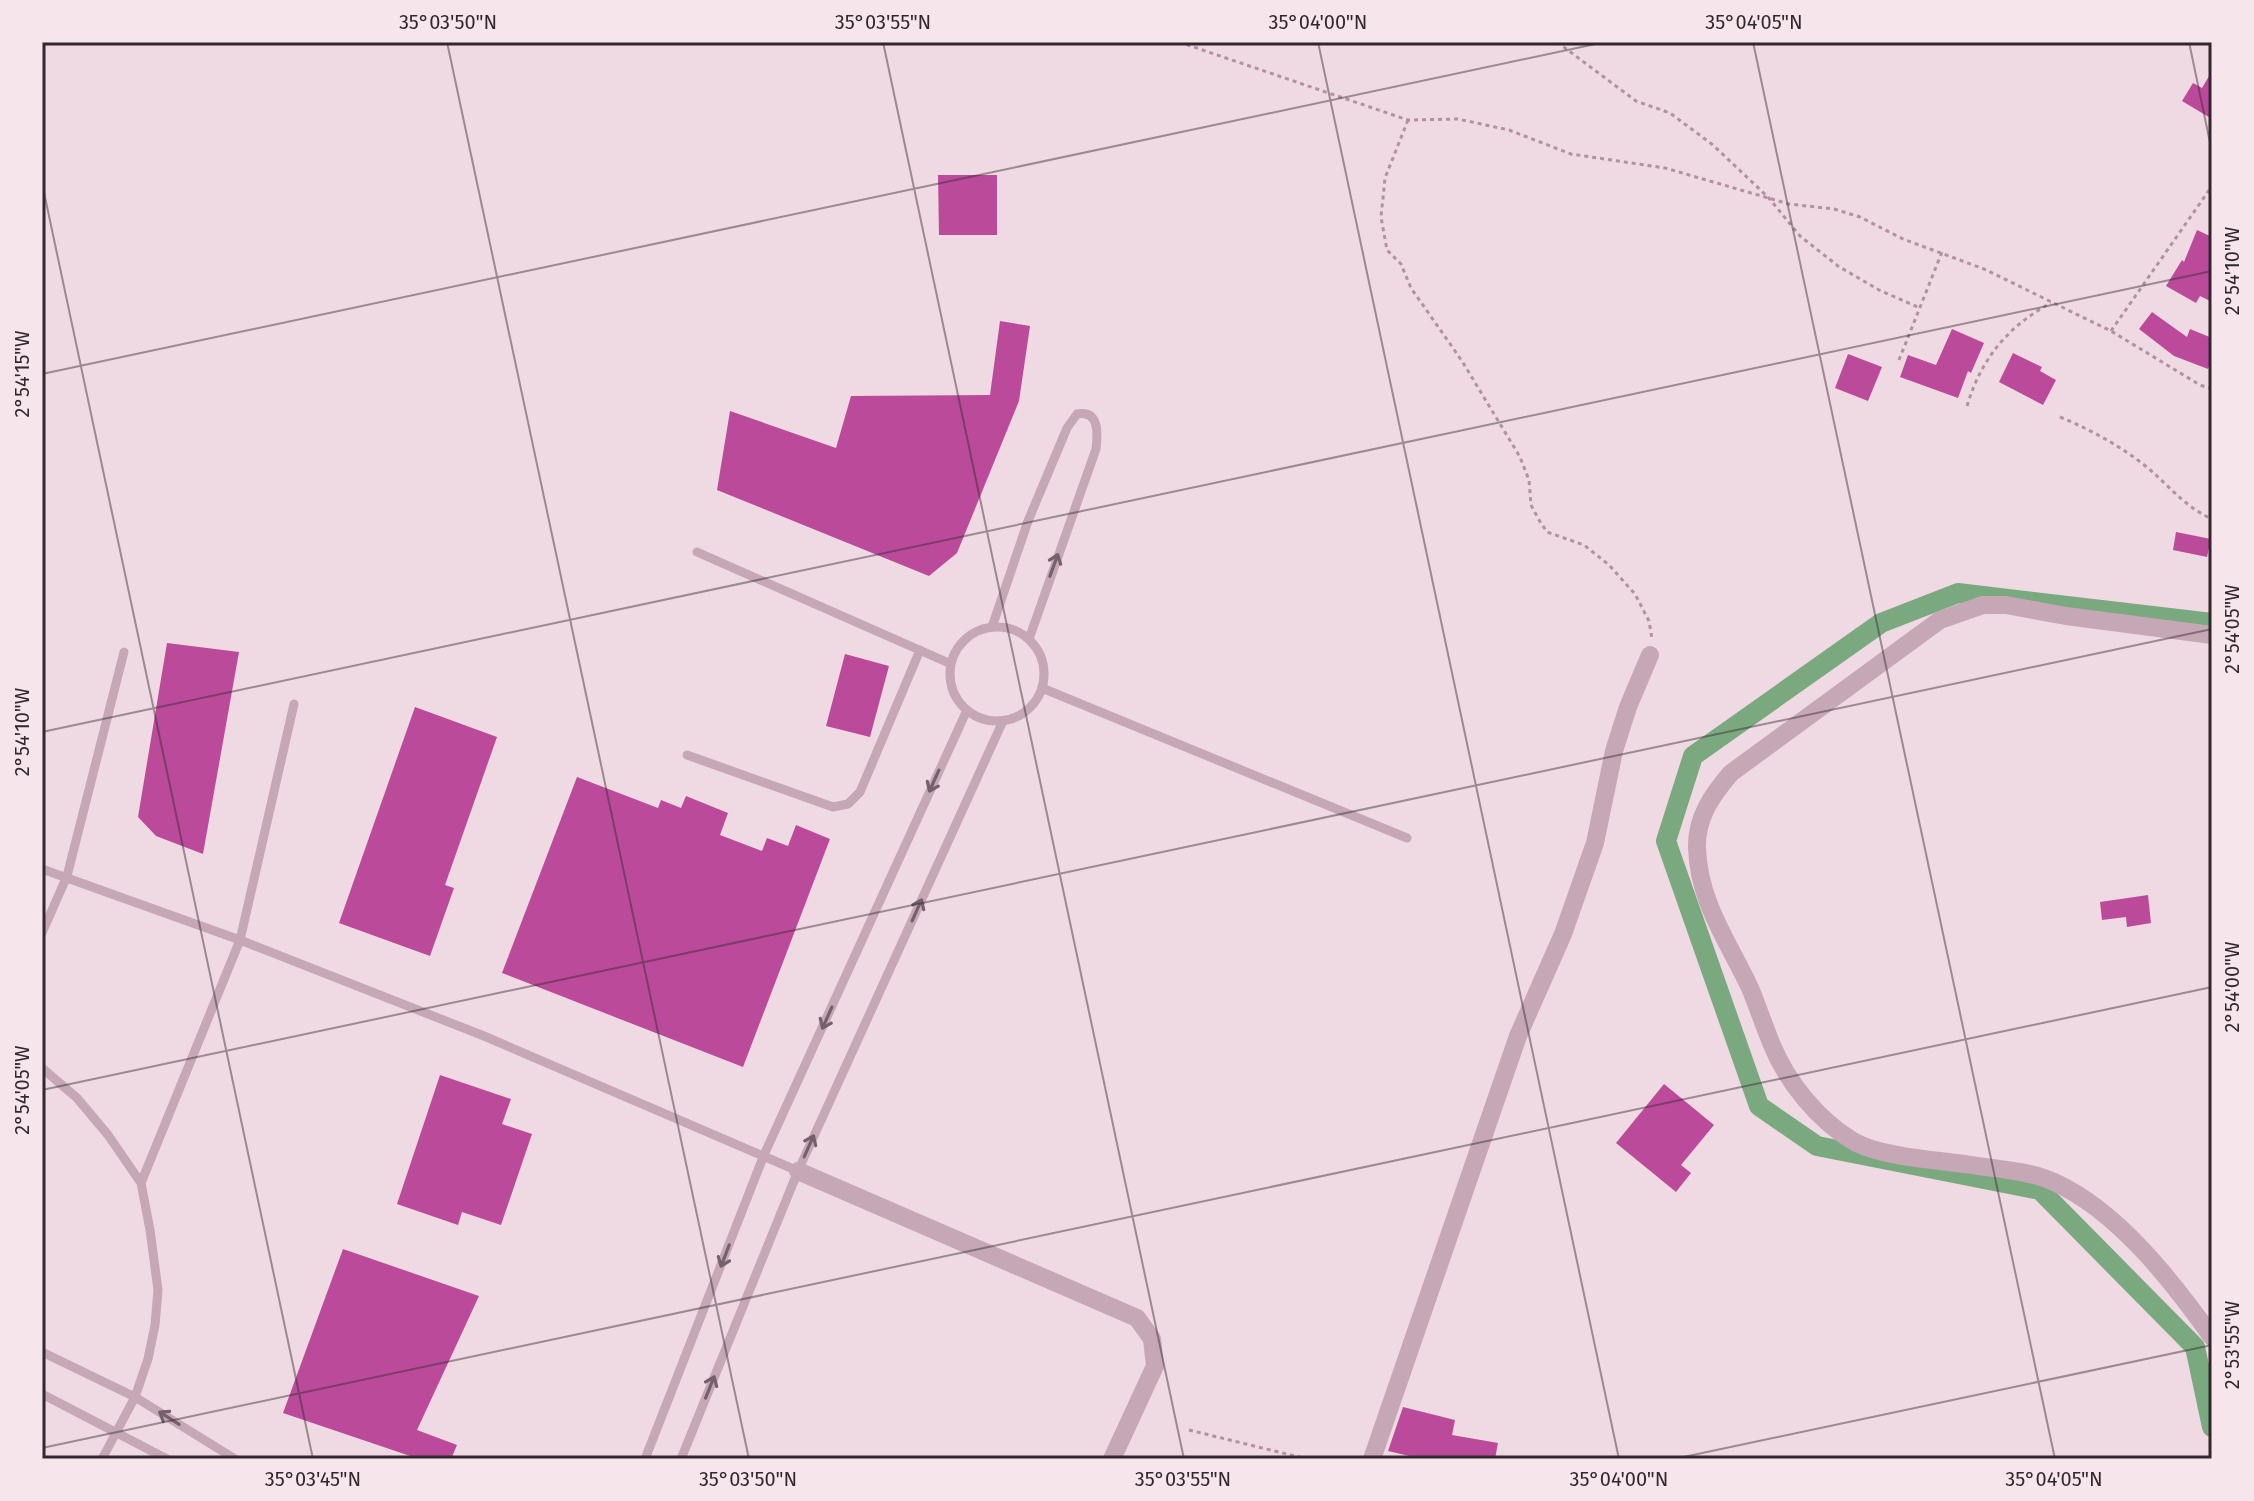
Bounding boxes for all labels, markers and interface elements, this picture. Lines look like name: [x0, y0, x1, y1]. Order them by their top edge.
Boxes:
text: 35°03'50"N: [399, 10, 497, 34]
text: 35°03'55"N: [835, 10, 931, 34]
text: 35°04'00"N: [1269, 10, 1368, 34]
text: 35°04'05"N: [1705, 10, 1803, 34]
text: 2°54'10"W: [2220, 226, 2244, 315]
text: 2°54'15"W: [10, 330, 34, 417]
one-way arrow: [1047, 553, 1062, 578]
text: 2°54'05"W: [2220, 584, 2244, 674]
text: 2°54'10"W: [10, 687, 34, 776]
one-way arrow: [926, 768, 941, 793]
one-way arrow: [910, 898, 925, 922]
text: 2°54'00"W: [2220, 941, 2244, 1032]
one-way arrow: [819, 1005, 834, 1029]
text: 2°54'05"W: [10, 1045, 34, 1135]
one-way arrow: [802, 1135, 817, 1159]
one-way arrow: [716, 1243, 731, 1268]
text: 2°53'55"W: [2220, 1300, 2244, 1389]
one-way arrow: [704, 1375, 718, 1400]
one-way arrow: [158, 1410, 181, 1426]
text: 35°03'45"N: [265, 1467, 361, 1491]
text: 35°03'50"N: [699, 1467, 797, 1491]
text: 35°03'55"N: [1135, 1467, 1231, 1491]
text: 35°04'00"N: [1570, 1467, 1669, 1491]
text: 35°04'05"N: [2005, 1467, 2103, 1491]

